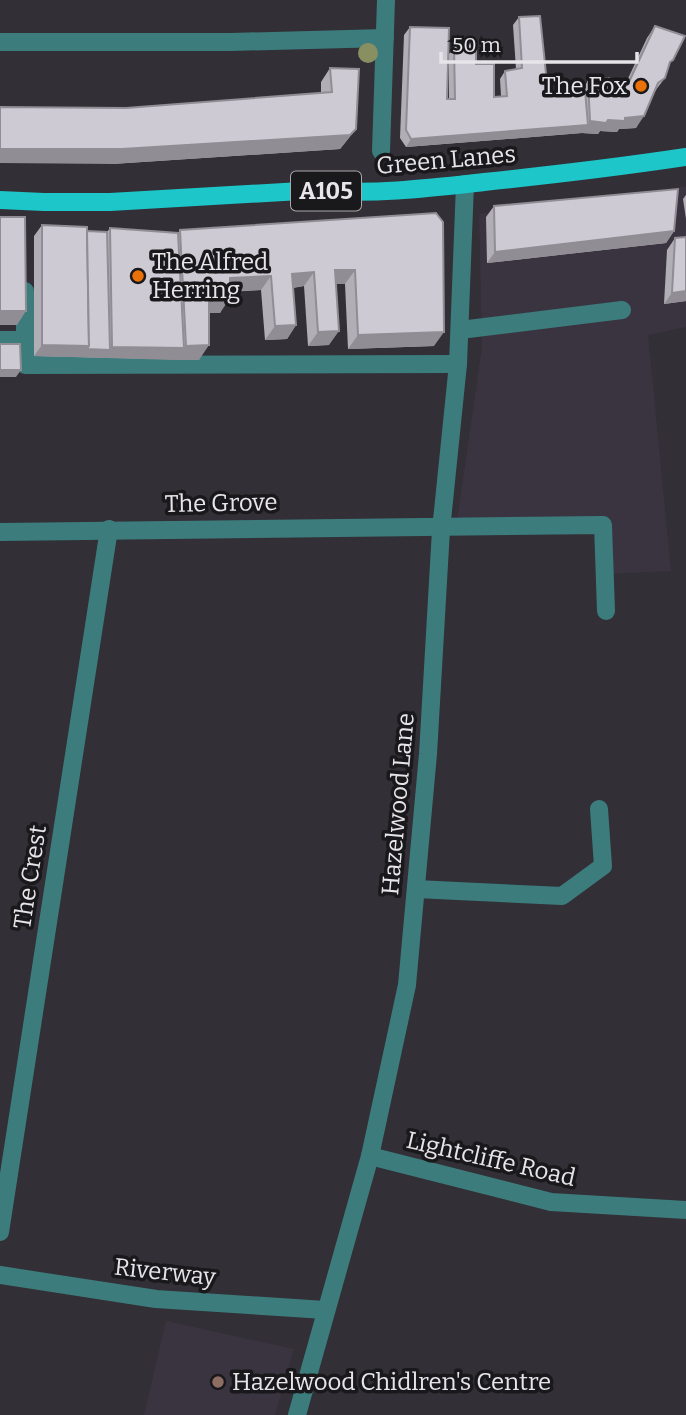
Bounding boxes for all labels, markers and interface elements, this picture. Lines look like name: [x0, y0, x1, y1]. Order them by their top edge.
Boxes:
scale bar: [441, 21, 637, 65]
text: 50 m: [452, 32, 501, 58]
place label: The Fox: [542, 72, 627, 100]
marker: The Fox: [633, 78, 649, 94]
street label: Green Lanes: [375, 140, 517, 180]
road number: A105: [291, 172, 361, 210]
place label: The Alfred Herring: [152, 248, 268, 304]
marker: The Alfred Herring: [130, 268, 146, 284]
street label: The Grove: [164, 488, 278, 518]
street label: Hazelwood Lane: [376, 712, 420, 896]
street label: The Crest: [8, 823, 52, 931]
street label: Lightcliffe Road: [404, 1126, 578, 1192]
street label: Riverway: [113, 1253, 218, 1291]
place label: Hazelwood Chidlren's Centre: [232, 1368, 551, 1396]
marker: Hazelwood Chidlren's Centre: [210, 1374, 226, 1390]

